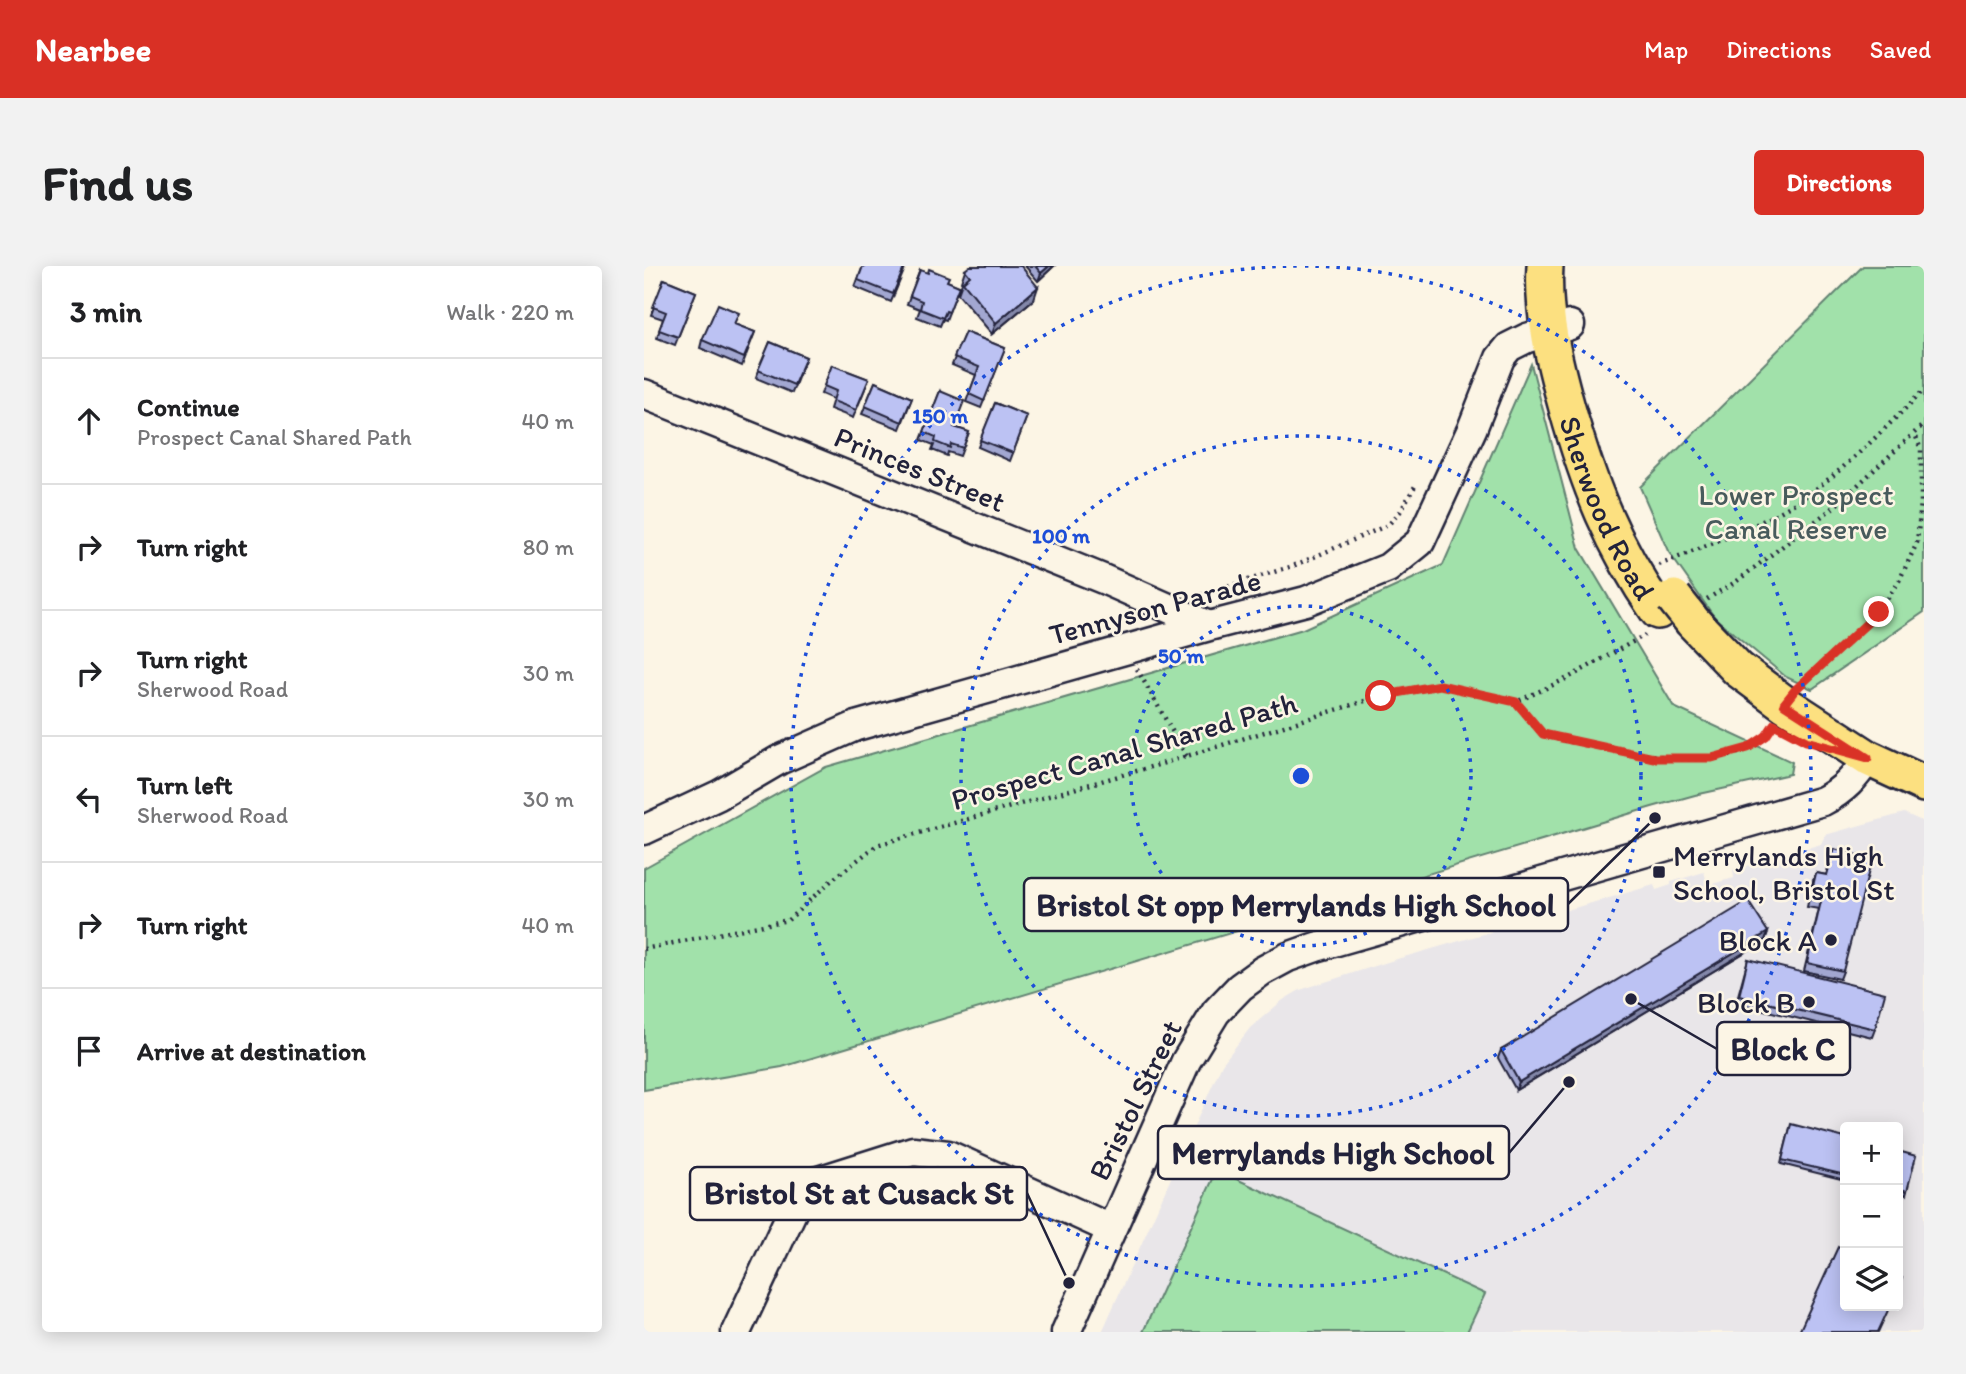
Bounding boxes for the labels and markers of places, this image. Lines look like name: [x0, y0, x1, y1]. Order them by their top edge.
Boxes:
centre of rings: [1289, 764, 1313, 788]
place label: Merrylands High School, Bristol St: [1673, 837, 1894, 908]
marker: Merrylands High School, Bristol St: [1651, 864, 1667, 880]
callout: Bristol St opp Merrylands High School: [1024, 878, 1568, 931]
place label: Block A: [1719, 922, 1817, 959]
marker: Block A: [1823, 932, 1839, 948]
place label: Block B: [1697, 984, 1795, 1021]
marker: Block B: [1801, 994, 1817, 1010]
callout: Block C: [1717, 1022, 1850, 1075]
callout: Merrylands High School: [1158, 1126, 1509, 1179]
callout: Bristol St at Cusack St: [690, 1167, 1027, 1220]

